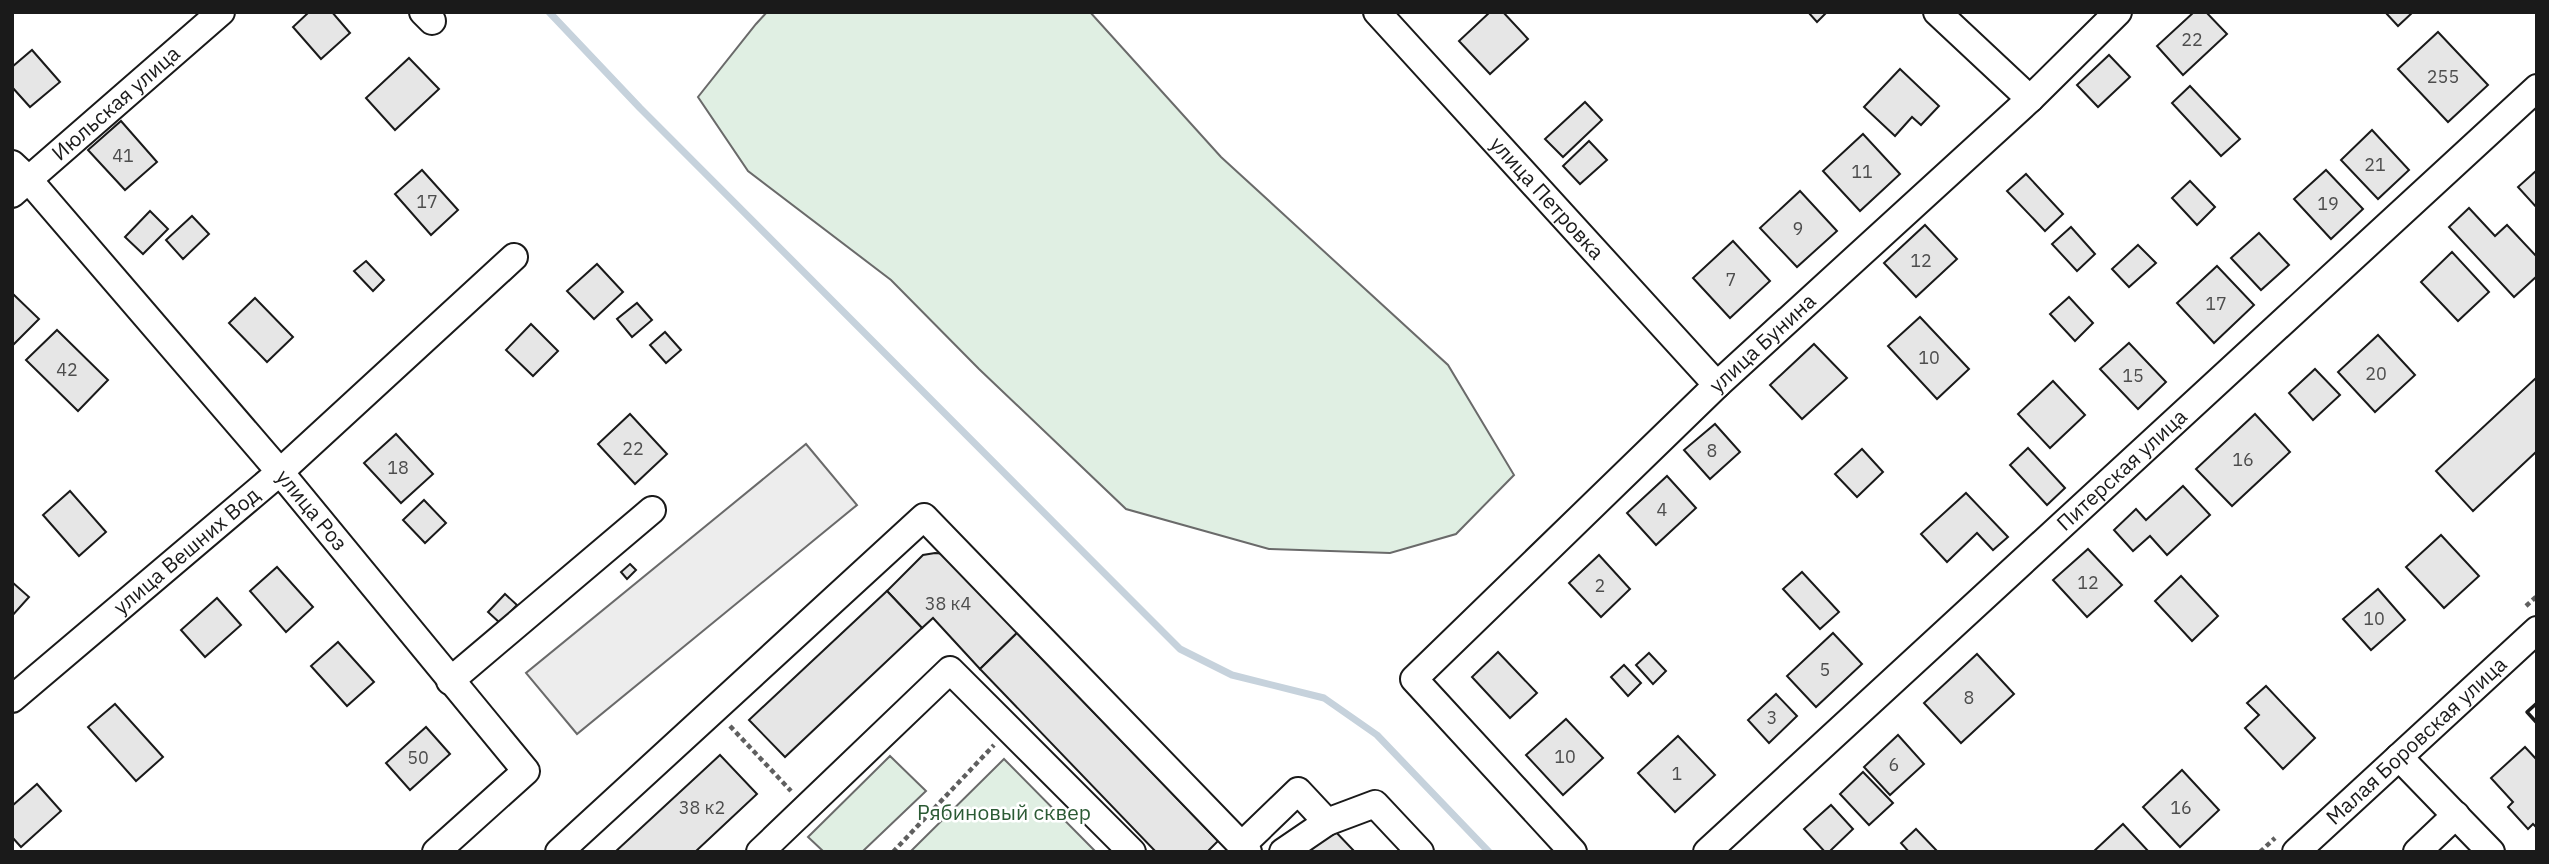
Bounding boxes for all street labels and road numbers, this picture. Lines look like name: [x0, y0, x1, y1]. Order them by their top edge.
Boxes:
street label: Июльская улица: [45, 39, 186, 166]
street label: улица Петровка: [1484, 130, 1611, 265]
street label: улица Бунина: [1702, 287, 1821, 398]
street label: Питерская улица: [2050, 402, 2193, 536]
street label: улица Роз: [270, 463, 354, 556]
street label: улица Вешних Вод: [107, 480, 265, 620]
street label: Малая Боровская улица: [2320, 650, 2512, 830]

